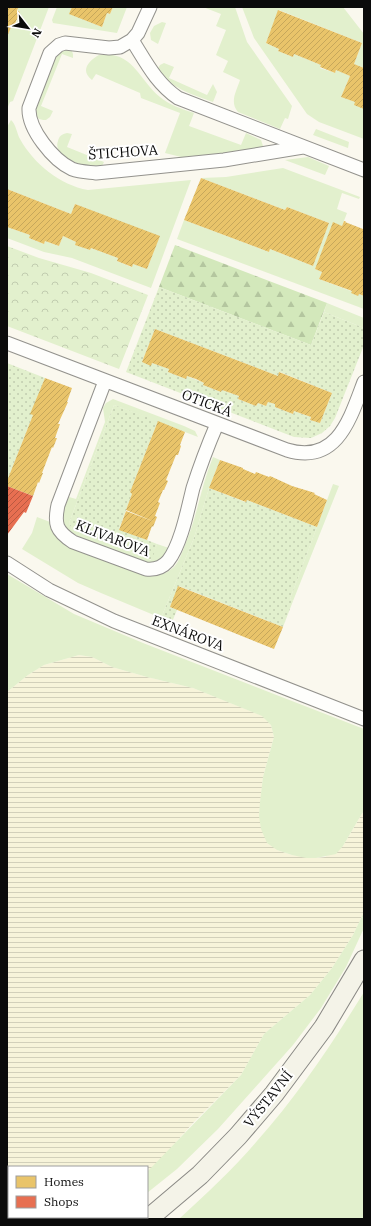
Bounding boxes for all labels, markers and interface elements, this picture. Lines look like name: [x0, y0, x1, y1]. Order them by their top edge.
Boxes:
north arrow: [8, 8, 48, 48]
text: N: [28, 26, 45, 41]
street label: ŠTICHOVA: [87, 140, 159, 163]
street label: OTICKÁ: [179, 384, 235, 421]
street label: KLIVAROVA: [73, 516, 153, 561]
street label: EXNÁROVA: [149, 610, 227, 655]
street label: VÝSTAVNÍ: [239, 1066, 297, 1131]
legend: [8, 1166, 148, 1218]
text: Homes: [44, 1174, 84, 1189]
text: Shops: [44, 1194, 79, 1209]

